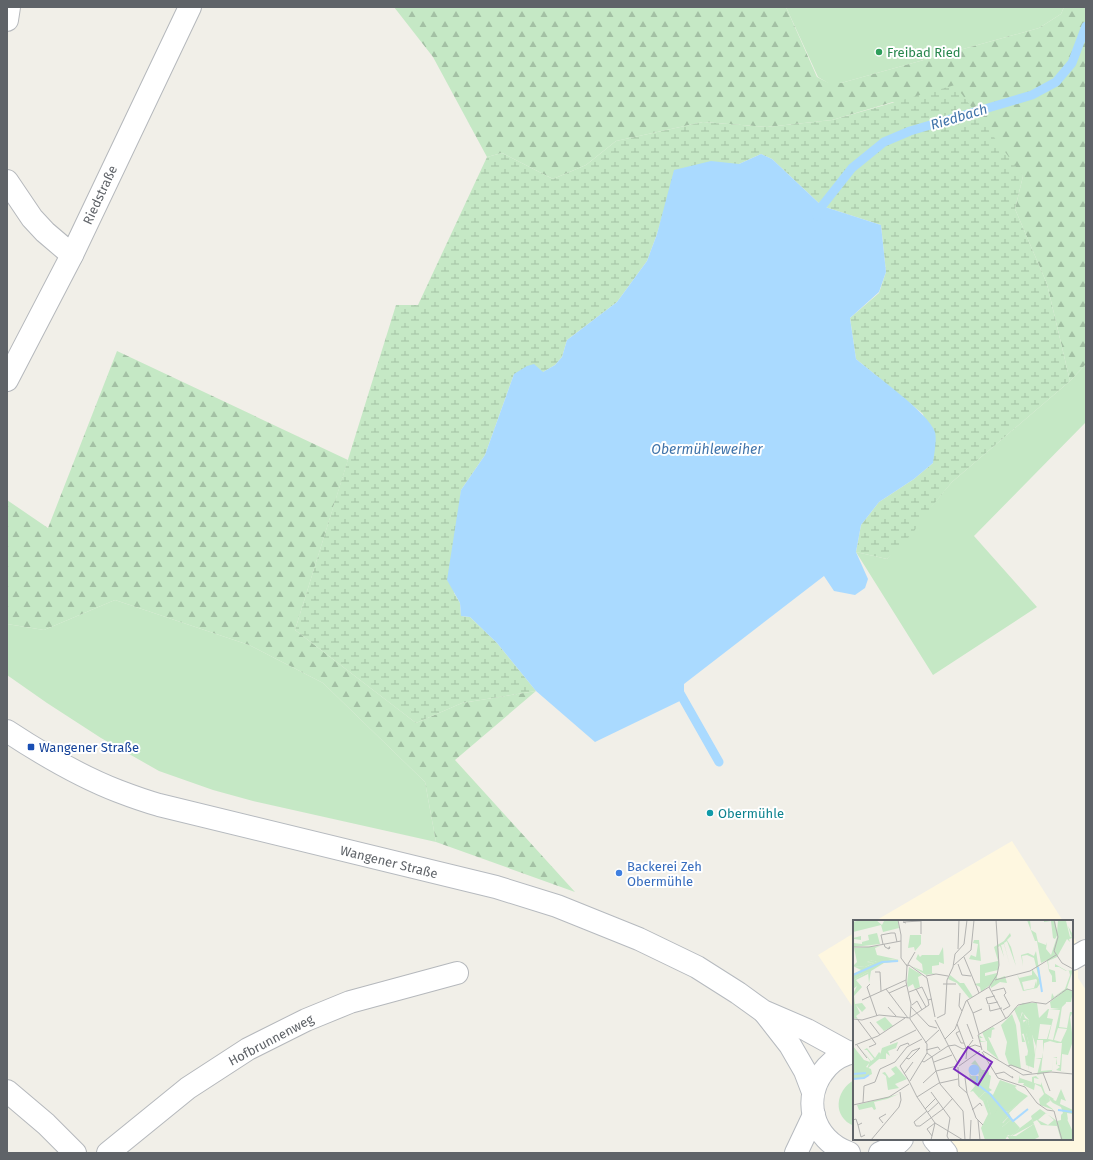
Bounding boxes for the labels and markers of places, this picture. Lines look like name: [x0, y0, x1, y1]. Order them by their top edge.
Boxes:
place label: Freibad Ried: [887, 45, 961, 60]
marker: Freibad Ried: [874, 47, 884, 57]
place label: Wangener Straße: [39, 740, 139, 755]
marker: Wangener Straße: [26, 742, 36, 752]
place label: Obermühle: [718, 806, 784, 821]
marker: Obermühle: [705, 808, 715, 818]
place label: Backerei Zeh Obermühle: [627, 859, 702, 889]
marker: Backerei Zeh Obermühle: [614, 868, 624, 878]

